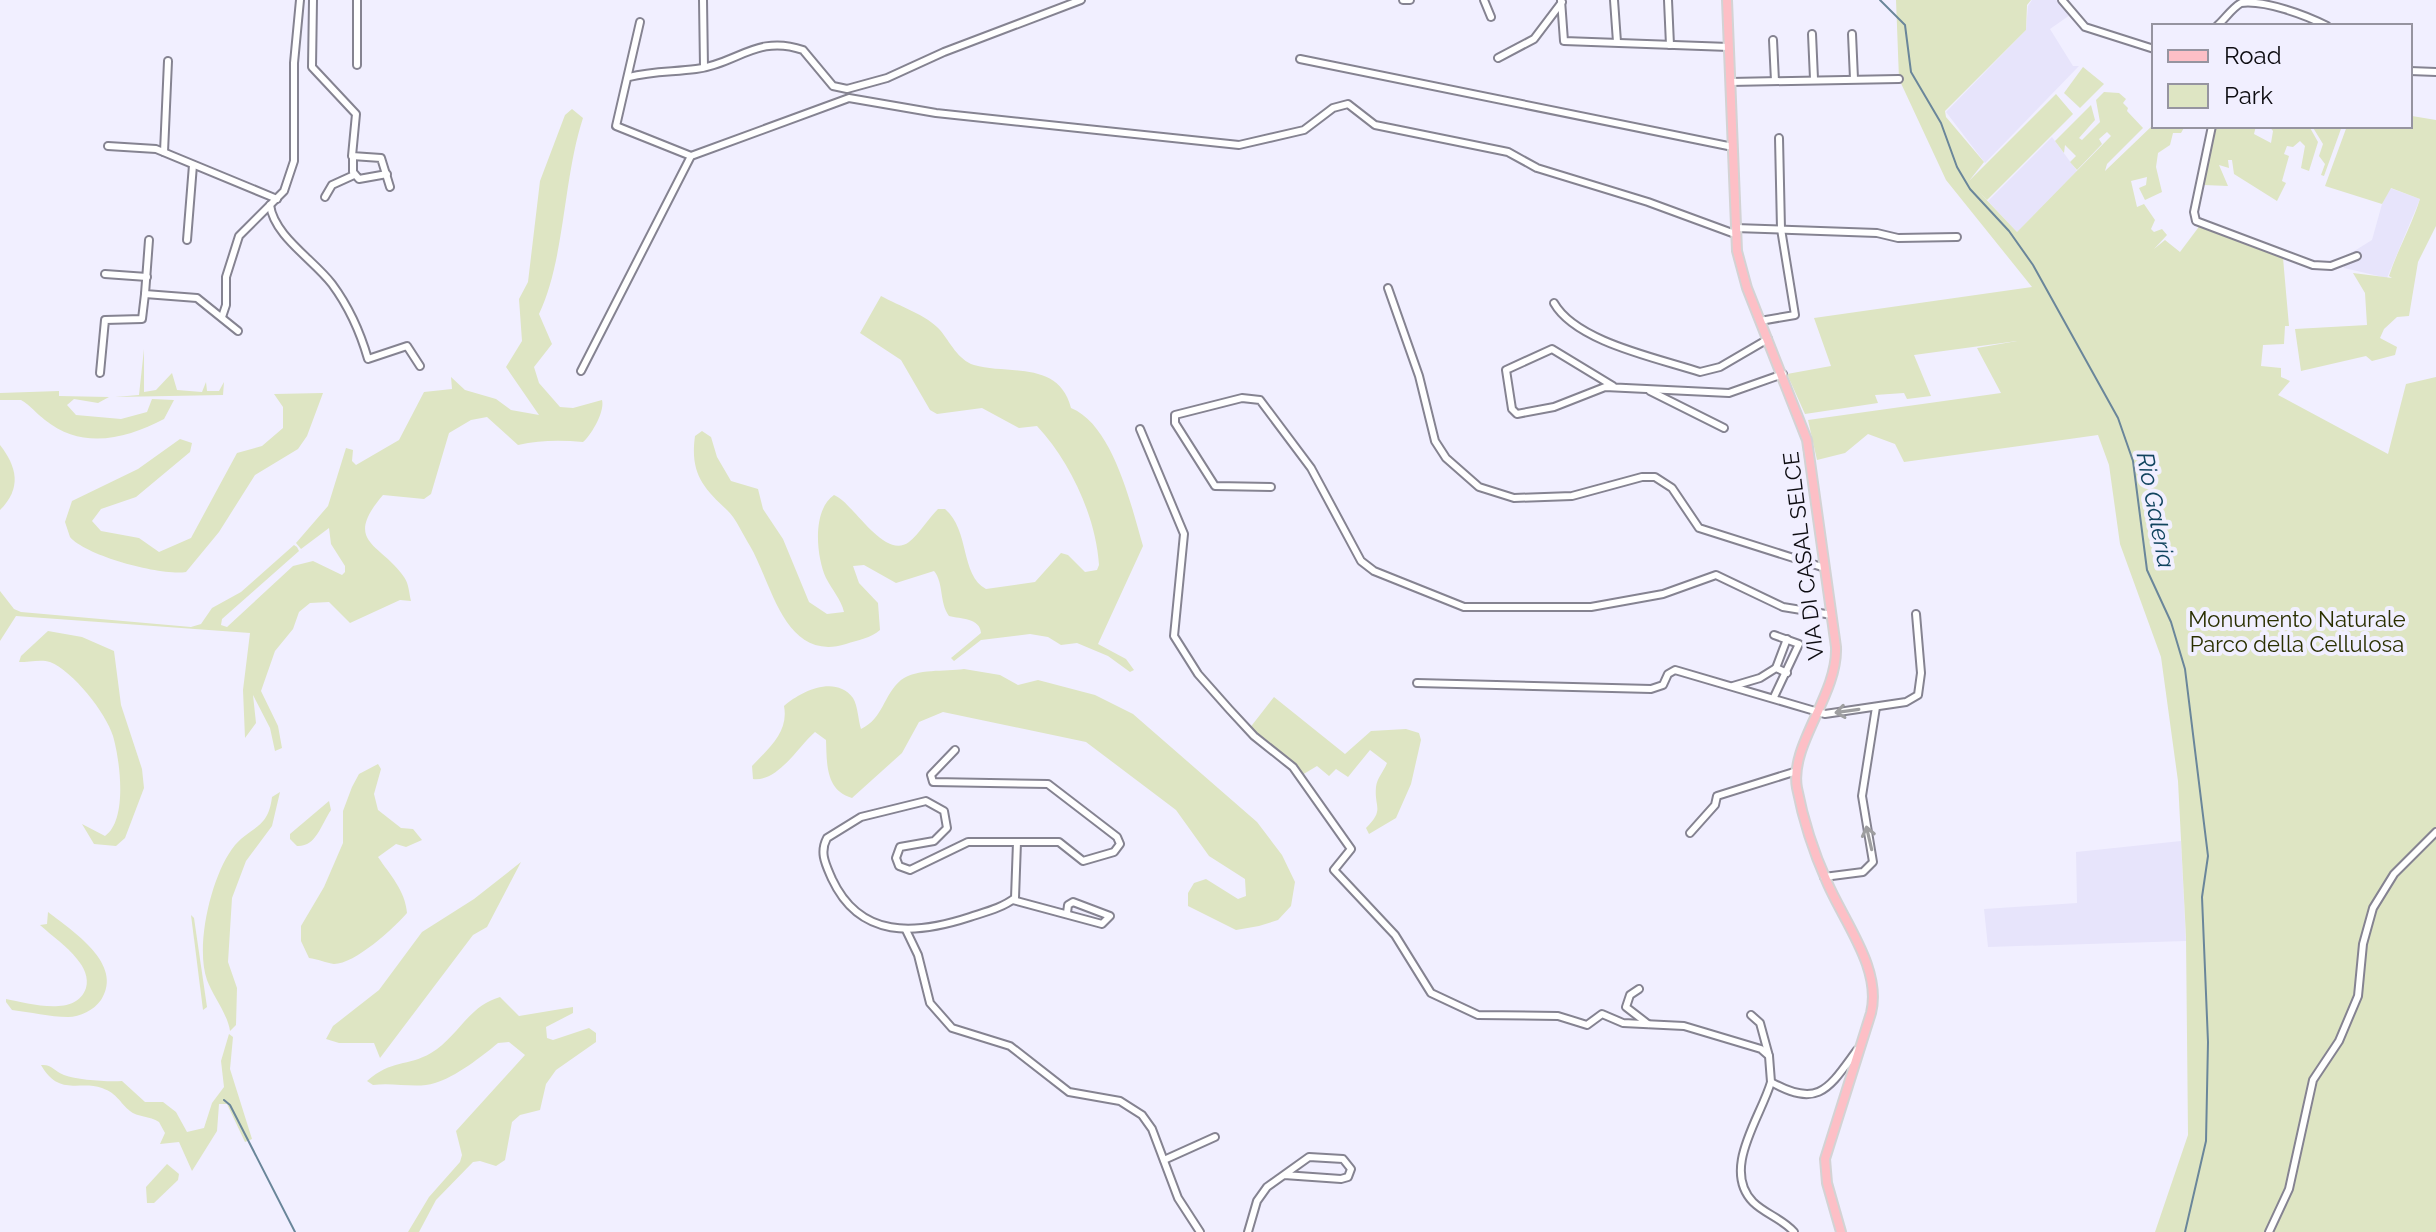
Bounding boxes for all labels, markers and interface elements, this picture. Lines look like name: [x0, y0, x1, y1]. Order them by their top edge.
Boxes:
legend: [2152, 24, 2412, 128]
text: Road: [2224, 41, 2282, 70]
text: Park: [2224, 81, 2273, 110]
street label: VIA DI CASAL SELCE: [1777, 450, 1829, 662]
water label: Rio Galeria: [2131, 450, 2181, 570]
park label: Monumento Naturale Parco della Cellulosa: [2188, 606, 2406, 657]
one-way arrow: [1835, 704, 1861, 719]
one-way arrow: [1861, 826, 1876, 851]

